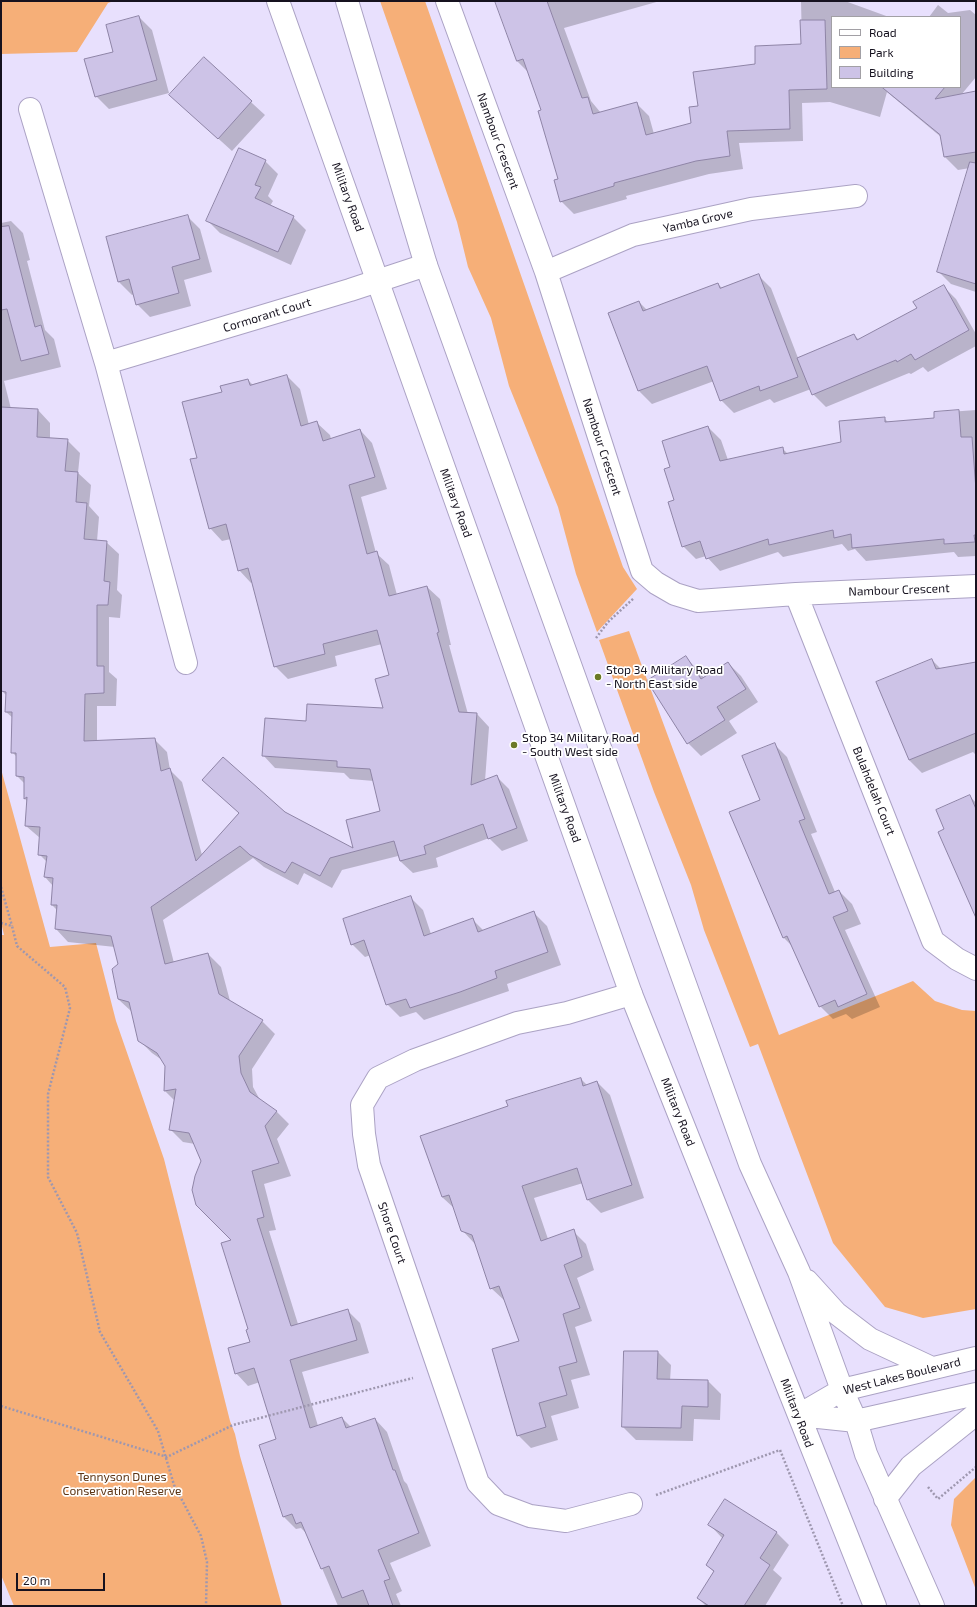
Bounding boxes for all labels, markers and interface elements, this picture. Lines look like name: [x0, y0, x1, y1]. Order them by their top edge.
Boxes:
legend: [831, 16, 961, 88]
text: Road: [869, 25, 897, 39]
text: Park: [869, 45, 894, 59]
text: Building: [869, 65, 913, 79]
street label: Nambour Crescent: [474, 91, 522, 191]
street label: Military Road: [329, 160, 367, 234]
street label: Yamba Grove: [662, 206, 734, 236]
street label: Cormorant Court: [221, 295, 313, 335]
street label: Nambour Crescent: [579, 397, 625, 497]
street label: Military Road: [437, 466, 475, 540]
street label: Nambour Crescent: [848, 581, 950, 599]
place label: Stop 34 Military Road - North East side: [606, 663, 723, 691]
marker: Stop 34 Military Road - North East side: [593, 672, 603, 682]
place label: Stop 34 Military Road - South West side: [522, 731, 639, 759]
marker: Stop 34 Military Road - South West side: [509, 740, 519, 750]
street label: Bulahdelah Court: [850, 745, 898, 837]
street label: Military Road: [546, 771, 584, 845]
street label: Military Road: [658, 1076, 698, 1148]
street label: Shore Court: [375, 1200, 409, 1266]
street label: West Lakes Boulevard: [842, 1354, 962, 1398]
street label: Military Road: [777, 1376, 817, 1450]
park label: Tennyson Dunes Conservation Reserve: [63, 1470, 181, 1498]
scale bar: [18, 1565, 107, 1591]
text: 20 m: [23, 1573, 50, 1587]

